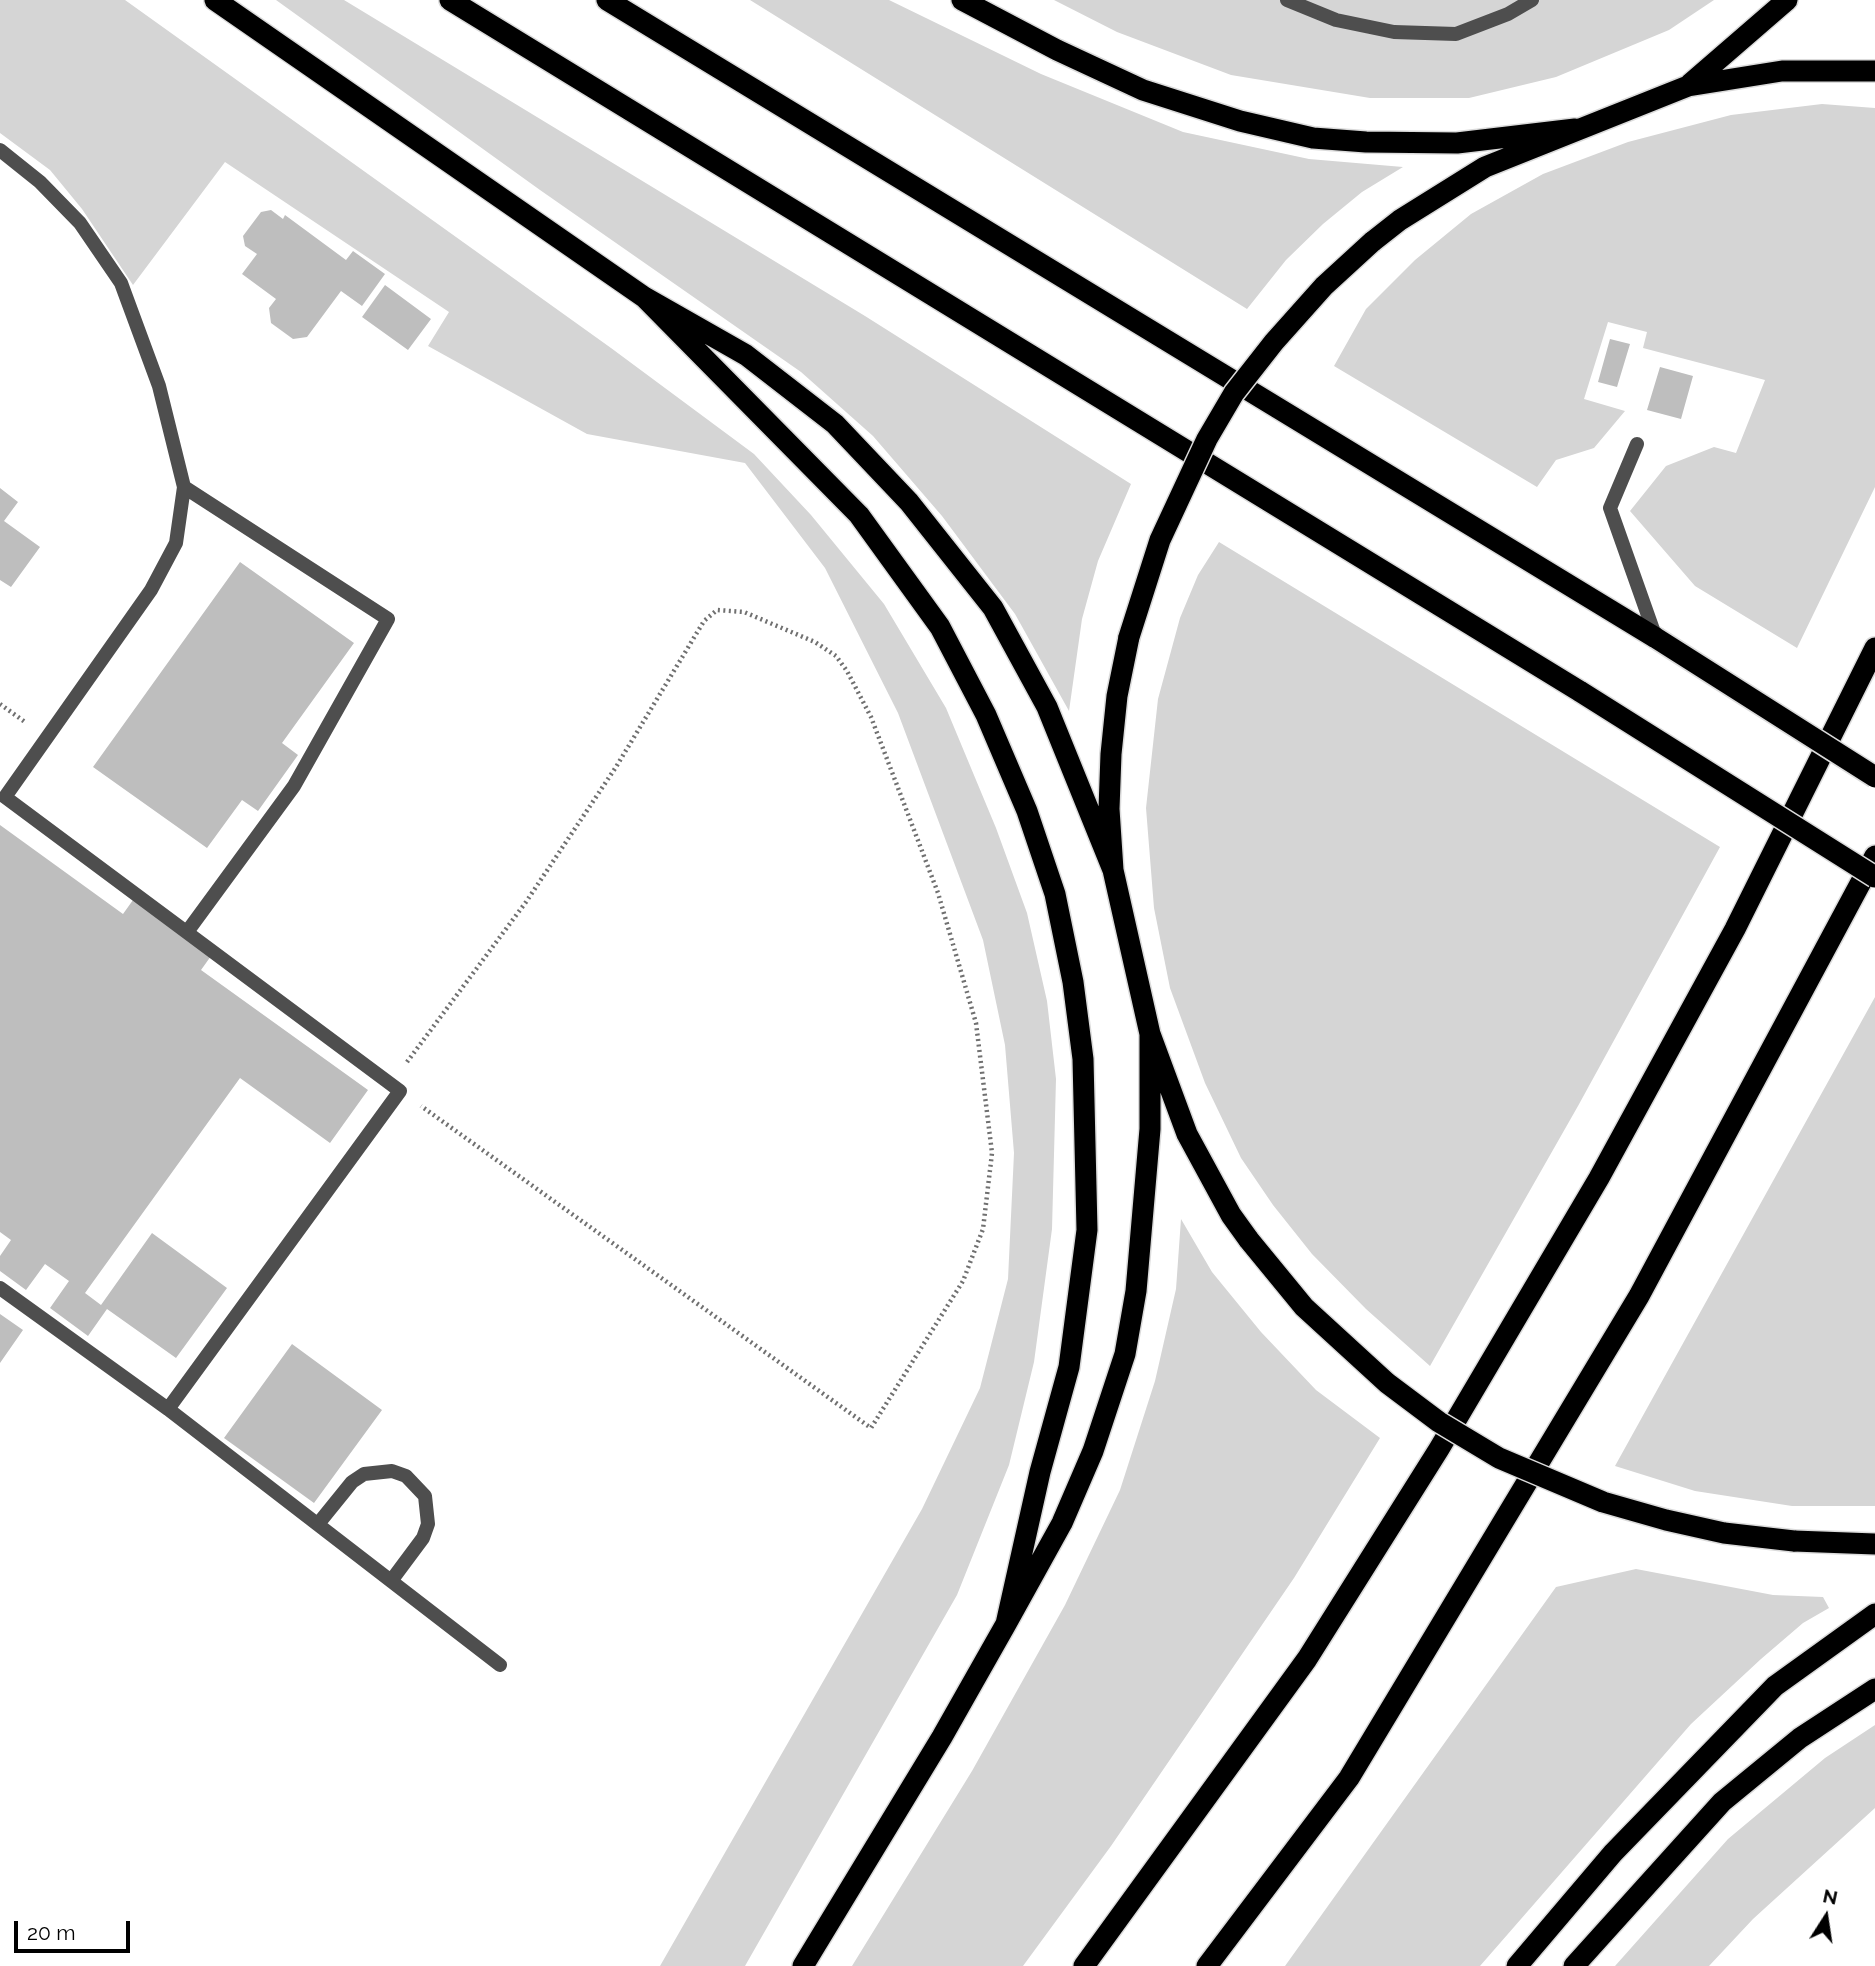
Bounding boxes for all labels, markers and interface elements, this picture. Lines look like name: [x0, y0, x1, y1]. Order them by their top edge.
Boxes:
north arrow: [1791, 1882, 1861, 1952]
text: N: [1821, 1884, 1840, 1909]
scale bar: [18, 1906, 133, 1950]
text: 20 m: [27, 1920, 75, 1945]

